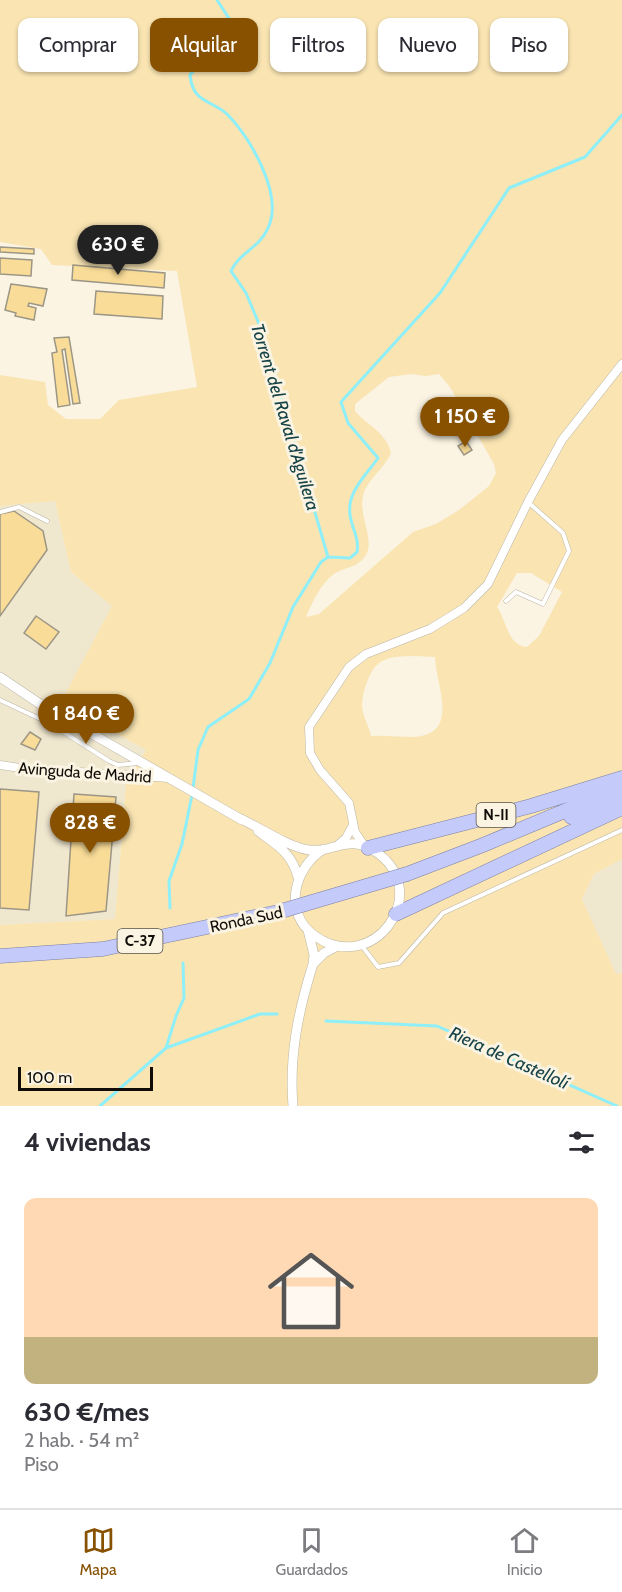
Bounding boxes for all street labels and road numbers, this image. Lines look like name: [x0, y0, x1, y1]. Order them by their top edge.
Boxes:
street label: Avinguda de Madrid: [18, 758, 152, 787]
road number: N-II: [476, 803, 516, 827]
street label: Ronda Sud: [208, 903, 284, 936]
road number: C-37: [118, 929, 162, 953]

